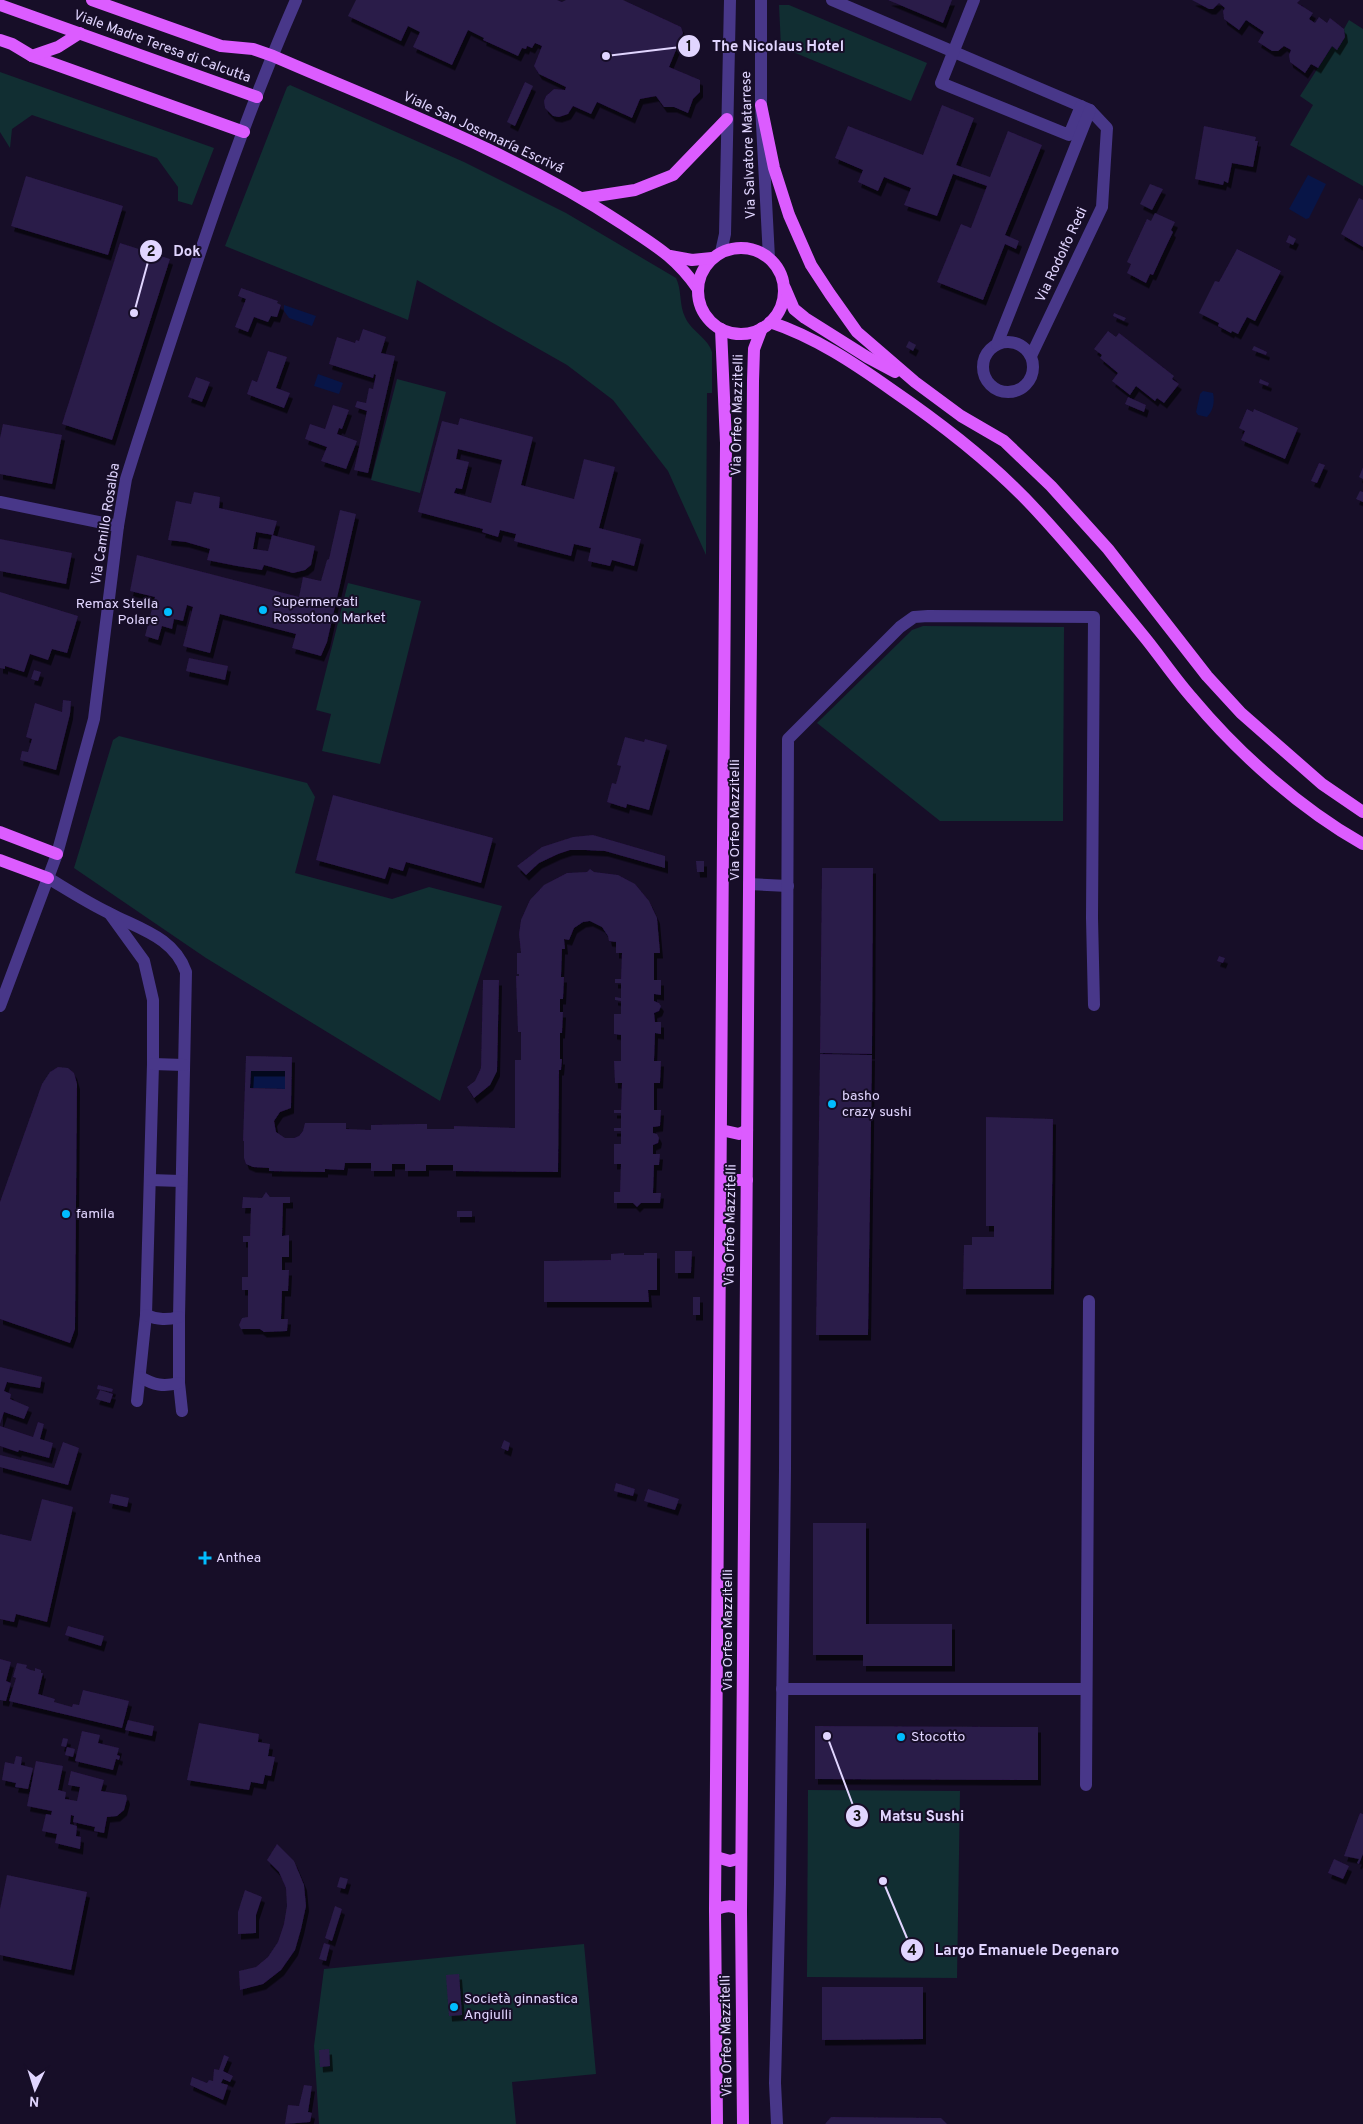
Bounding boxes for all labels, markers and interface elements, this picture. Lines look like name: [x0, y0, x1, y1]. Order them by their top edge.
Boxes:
street label: Viale Madre Teresa di Calcutta: [71, 7, 253, 87]
callout: The Nicolaus Hotel: [677, 31, 854, 61]
text: 1: [686, 38, 692, 57]
text: The Nicolaus Hotel: [712, 38, 844, 57]
street label: Via Salvatore Matarrese: [738, 71, 760, 219]
street label: Viale San Josemaría Escrivá: [400, 88, 566, 178]
street label: Via Rodolfo Redi: [1032, 205, 1092, 305]
callout: Dok: [138, 236, 211, 266]
text: 2: [146, 243, 156, 262]
text: Dok: [173, 243, 201, 262]
street label: Via Orfeo Mazzitelli: [728, 354, 748, 476]
street label: Via Camillo Rosalba: [88, 462, 124, 586]
place label: Supermercati Rossotono Market: [273, 594, 386, 627]
place label: Remax Stella Polare: [76, 596, 158, 629]
marker: Supermercati Rossotono Market: [257, 604, 269, 616]
marker: Remax Stella Polare: [162, 606, 174, 618]
street label: Via Orfeo Mazzitelli: [727, 759, 744, 881]
place label: basho crazy sushi: [842, 1088, 912, 1121]
marker: basho crazy sushi: [826, 1098, 838, 1110]
street label: Via Orfeo Mazzitelli: [721, 1164, 741, 1286]
place label: famila: [76, 1206, 115, 1223]
marker: famila: [60, 1208, 72, 1220]
place label: Anthea: [216, 1550, 261, 1567]
marker: Anthea: [198, 1551, 212, 1565]
street label: Via Orfeo Mazzitelli: [720, 1569, 737, 1691]
place label: Stocotto: [911, 1729, 965, 1746]
marker: Stocotto: [895, 1731, 907, 1743]
callout: Matsu Sushi: [844, 1801, 974, 1831]
text: 3: [853, 1808, 862, 1827]
text: Matsu Sushi: [880, 1808, 964, 1827]
callout: Largo Emanuele Degenaro: [900, 1935, 1130, 1965]
text: 4: [907, 1942, 917, 1961]
text: Largo Emanuele Degenaro: [935, 1942, 1119, 1961]
street label: Via Orfeo Mazzitelli: [717, 1975, 737, 2097]
place label: Società ginnastica Angiulli: [464, 1991, 578, 2024]
marker: Società ginnastica Angiulli: [448, 2001, 460, 2013]
north arrow: [10, 2064, 60, 2114]
text: N: [29, 2092, 40, 2109]

